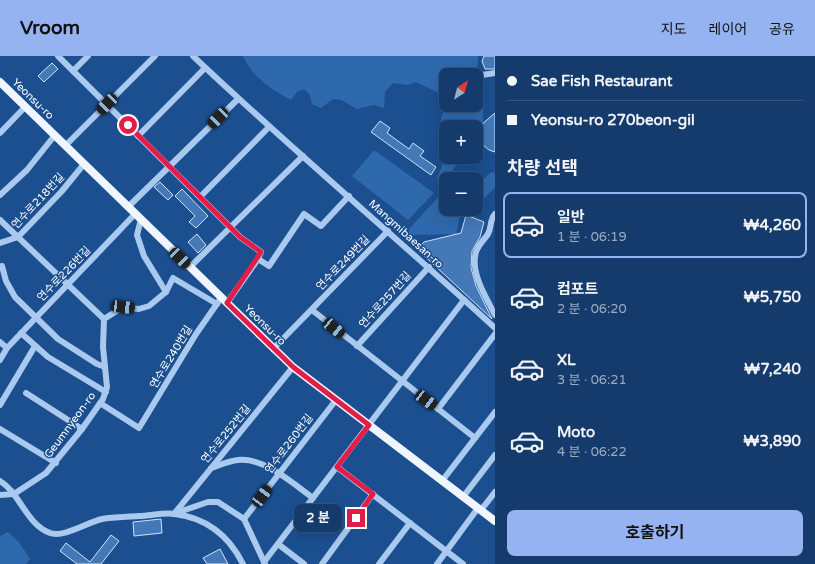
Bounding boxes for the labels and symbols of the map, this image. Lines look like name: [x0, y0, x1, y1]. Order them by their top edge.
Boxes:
north arrow: [439, 68, 483, 112]
street label: Yeonsu-ro: [9, 76, 57, 122]
car: [94, 91, 120, 117]
car: [205, 105, 231, 131]
route start: [119, 116, 137, 134]
street label: 연수로218번길: [9, 170, 67, 232]
street label: Mangmibaesan-ro: [366, 197, 446, 271]
street label: 연수로249번길: [314, 233, 372, 293]
street label: 연수로226번길: [35, 244, 93, 304]
car: [167, 245, 193, 271]
street label: 연수로257번길: [356, 269, 414, 331]
car: [110, 300, 136, 314]
street label: Yeonsu-ro: [241, 302, 289, 348]
car: [321, 316, 347, 340]
street label: 연수로240번길: [147, 323, 195, 391]
car: [413, 388, 439, 412]
street label: Geumnyeon-ro: [42, 389, 99, 461]
street label: 연수로252번길: [199, 402, 253, 466]
street label: 연수로260번길: [262, 412, 316, 476]
car: [250, 483, 274, 509]
callout: 2 분: [294, 504, 342, 532]
route end: [347, 509, 365, 527]

